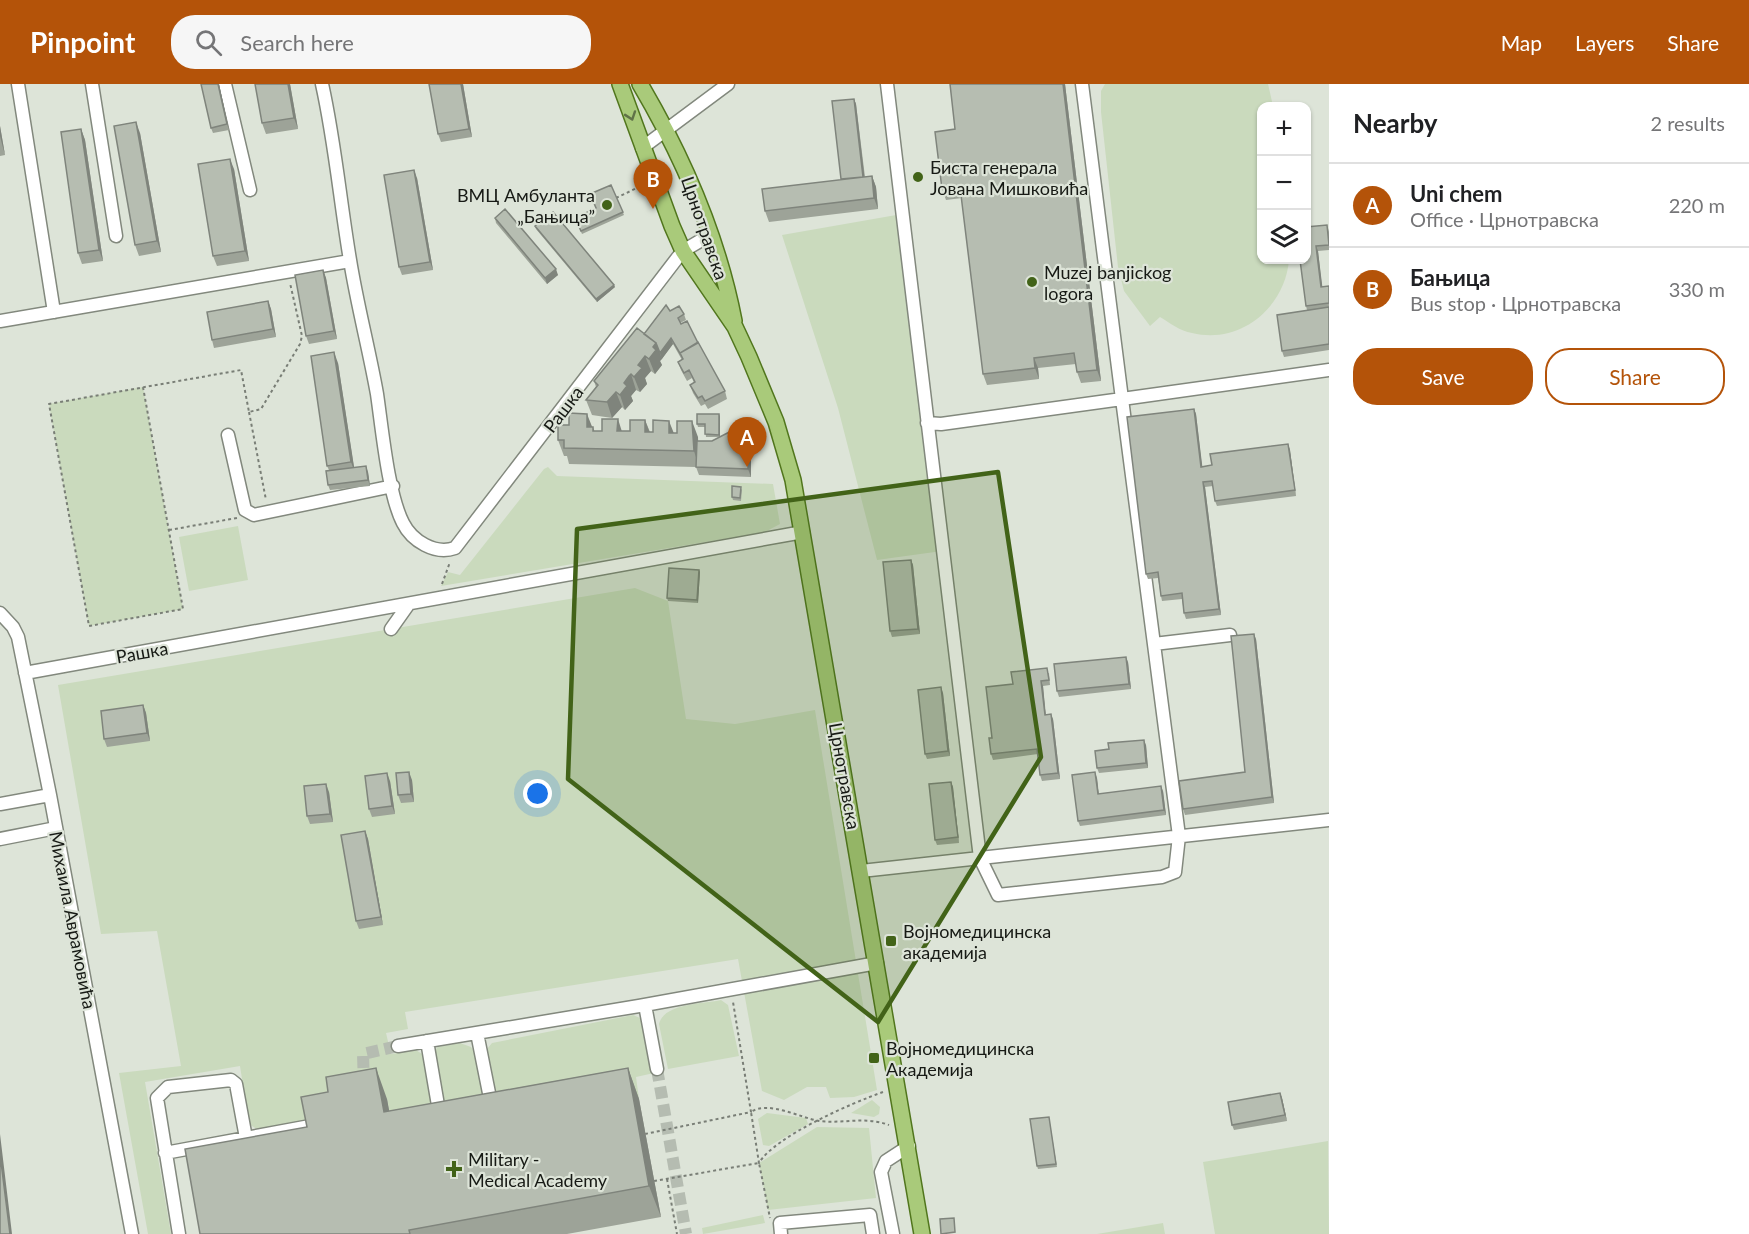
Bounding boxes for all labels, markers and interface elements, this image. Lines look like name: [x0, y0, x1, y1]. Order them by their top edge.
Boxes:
search box: [171, 15, 591, 69]
text: Pinpoint: [30, 25, 135, 59]
icon: search: [192, 26, 225, 59]
text: Search here: [240, 29, 354, 56]
text: Map: [1501, 30, 1542, 55]
text: Layers: [1575, 30, 1634, 55]
text: Share: [1667, 30, 1719, 55]
map controls: [1257, 102, 1311, 264]
button: +: [1257, 102, 1311, 156]
text: Nearby: [1353, 107, 1438, 139]
one-way arrow: [624, 110, 636, 121]
text: 2 results: [1650, 111, 1725, 135]
place label: Биста генерала Јована Мишковића: [930, 156, 1088, 199]
button: −: [1257, 156, 1311, 210]
pin: B: [634, 160, 672, 209]
marker: Биста генерала Јована Мишковића: [911, 170, 925, 184]
street label: Црнотравска: [677, 173, 733, 283]
text: Uni chem: [1410, 180, 1503, 207]
place label: ВМЦ Амбуланта „Бањица”: [457, 184, 595, 227]
text: A: [1366, 193, 1379, 217]
text: 220 m: [1669, 193, 1725, 217]
marker: ВМЦ Амбуланта „Бањица”: [600, 198, 614, 212]
text: Office · Црнотравска: [1410, 207, 1599, 231]
button: layers: [1257, 210, 1311, 264]
place label: Muzej banjickog logora: [1044, 261, 1171, 304]
text: Бањица: [1410, 264, 1491, 291]
marker: Muzej banjickog logora: [1025, 275, 1039, 289]
text: B: [1366, 277, 1379, 301]
text: 330 m: [1669, 277, 1725, 301]
text: Bus stop · Црнотравска: [1410, 291, 1621, 315]
button: Save: [1353, 348, 1533, 405]
button: Share: [1545, 348, 1725, 405]
street label: Рашка: [538, 381, 588, 437]
pin: A: [728, 418, 766, 467]
street label: Рашка: [114, 637, 170, 667]
street label: Црнотравска: [825, 721, 865, 831]
your location: [523, 779, 552, 808]
street label: Михаила Аврамовића: [45, 829, 101, 1011]
place label: Војномедицинска академија: [903, 920, 1051, 963]
marker: Војномедицинска академија: [884, 934, 898, 948]
place label: Војномедицинска Академија: [886, 1037, 1034, 1080]
marker: Војномедицинска Академија: [867, 1051, 881, 1065]
place label: Military - Medical Academy: [468, 1148, 608, 1191]
marker: Military - Medical Academy: [445, 1160, 463, 1178]

